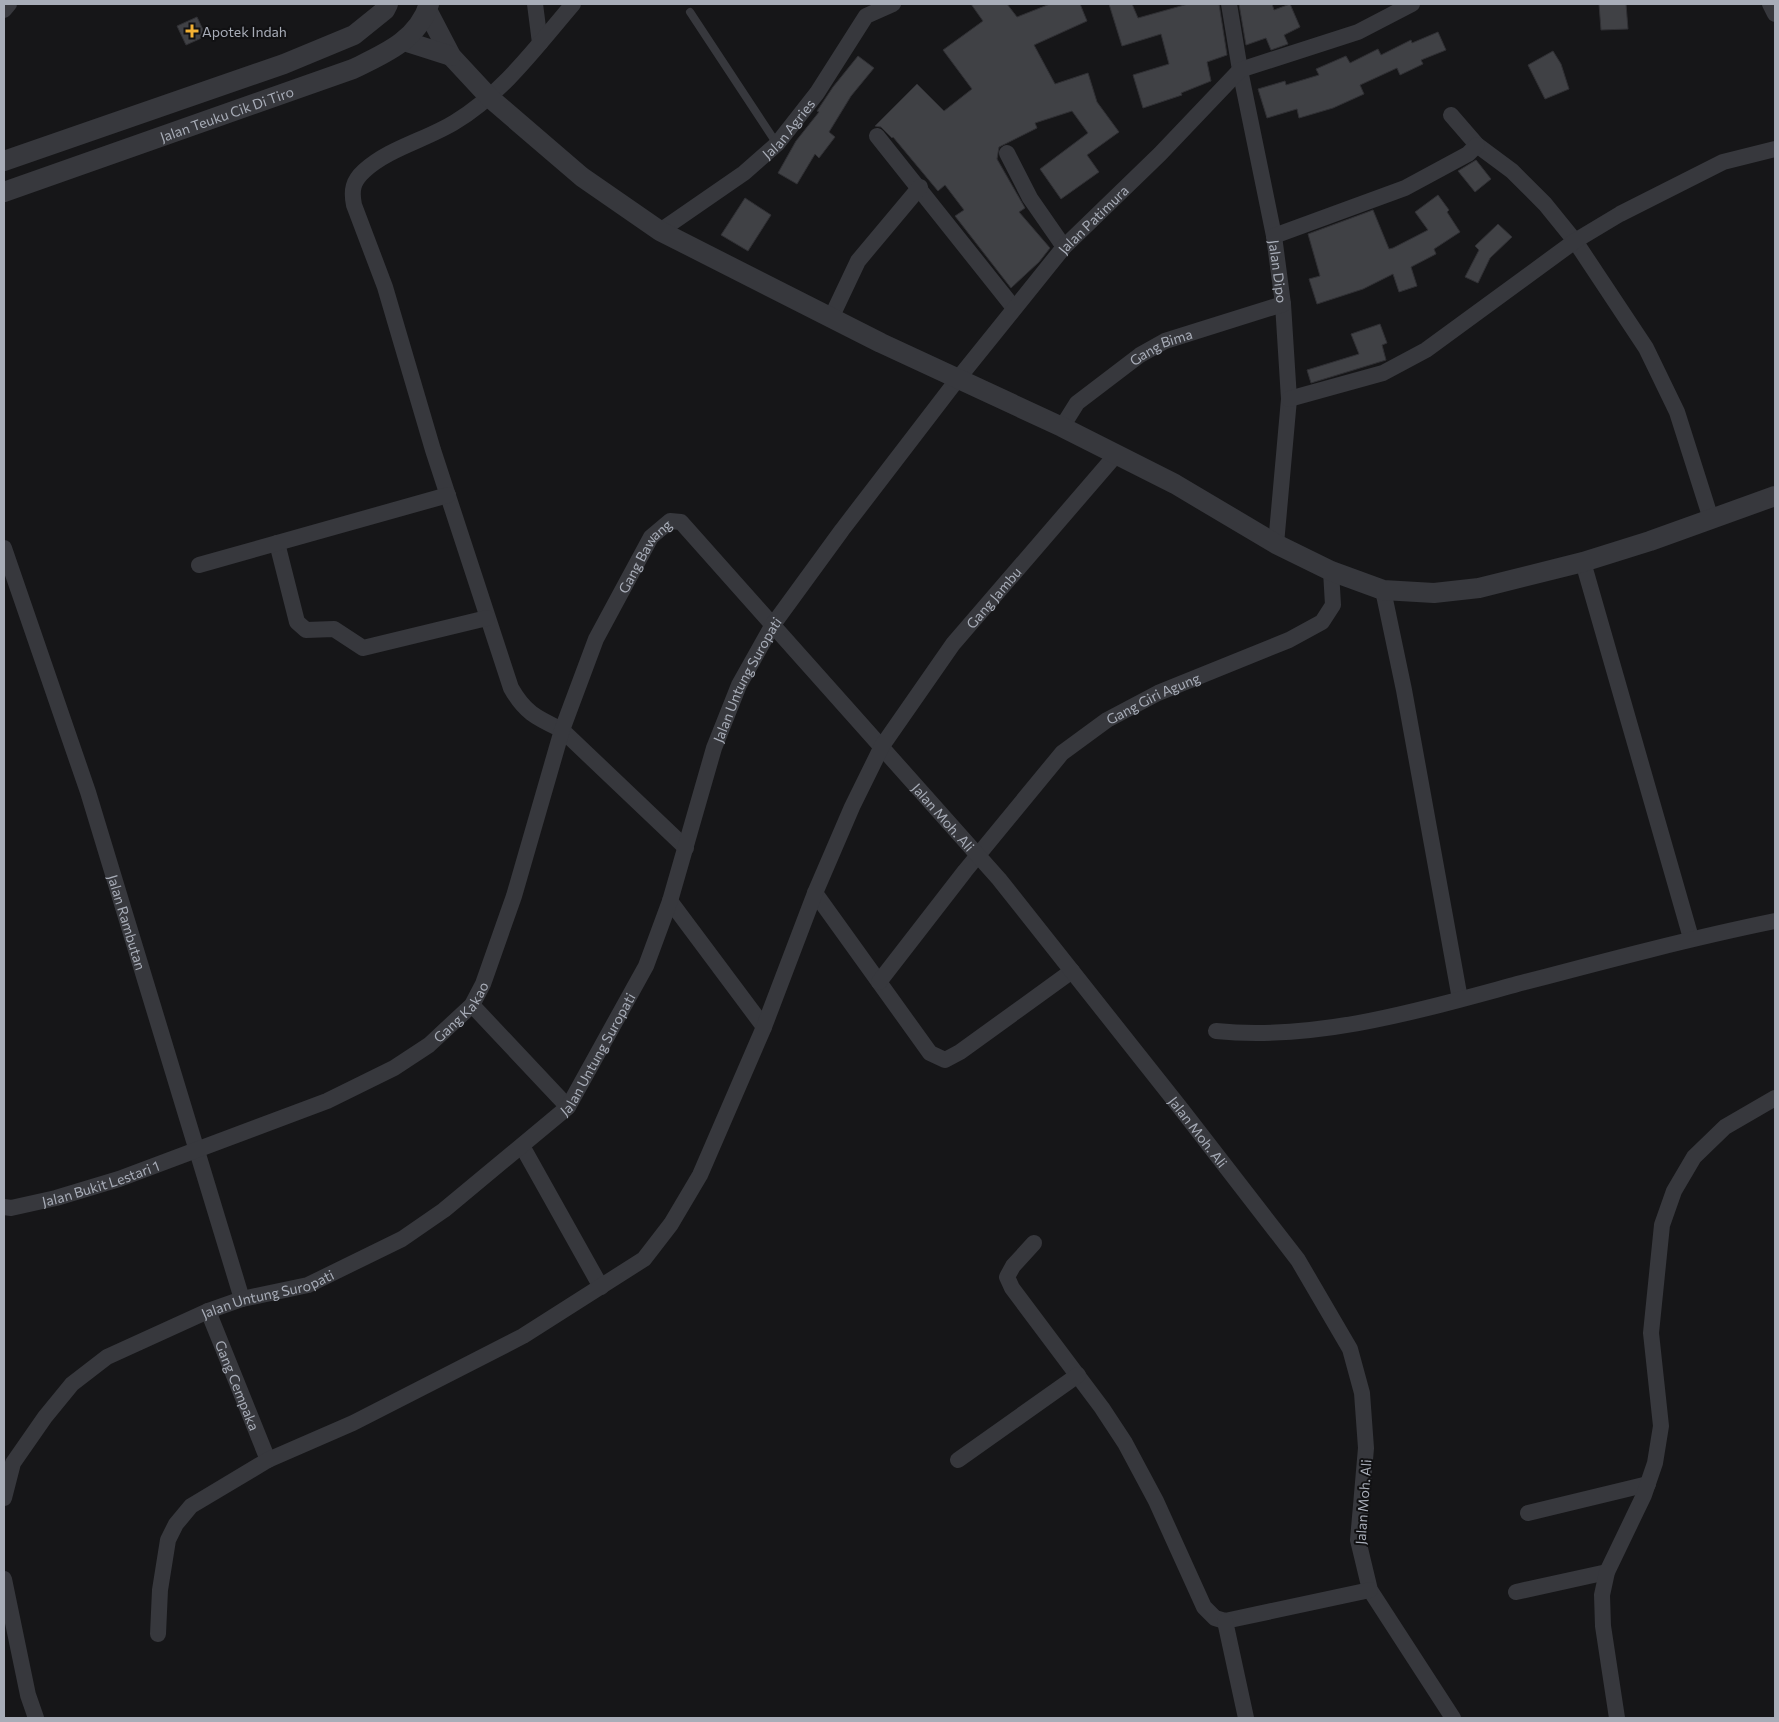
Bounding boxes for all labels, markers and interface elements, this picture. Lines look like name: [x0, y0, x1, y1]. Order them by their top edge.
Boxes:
place label: Apotek Indah: [202, 23, 287, 40]
marker: Apotek Indah: [186, 25, 198, 37]
street label: Jalan Teuku Cik Di Tiro: [157, 82, 296, 145]
street label: Jalan Agries: [758, 95, 818, 162]
street label: Jalan Patimura: [1054, 181, 1131, 257]
street label: Jalan Dipo: [1266, 239, 1291, 304]
street label: Gang Bima: [1126, 325, 1194, 369]
street label: Gang Bawang: [614, 515, 675, 596]
street label: Gang Jambu: [962, 563, 1024, 632]
street label: Jalan Untung Suropati: [709, 613, 784, 745]
street label: Gang Giri Agung: [1103, 668, 1203, 728]
street label: Jalan Moh. Ali: [909, 779, 978, 854]
street label: Jalan Rambutan: [105, 872, 150, 972]
street label: Gang Kakao: [429, 978, 491, 1046]
street label: Jalan Untung Suropati: [556, 990, 638, 1119]
street label: Jalan Moh. Ali: [1166, 1092, 1231, 1170]
street label: Jalan Bukit Lestari 1: [40, 1156, 161, 1209]
street label: Jalan Untung Suropati: [198, 1265, 336, 1322]
street label: Gang Cempaka: [212, 1338, 264, 1433]
street label: Jalan Moh. Ali: [1352, 1459, 1374, 1545]

